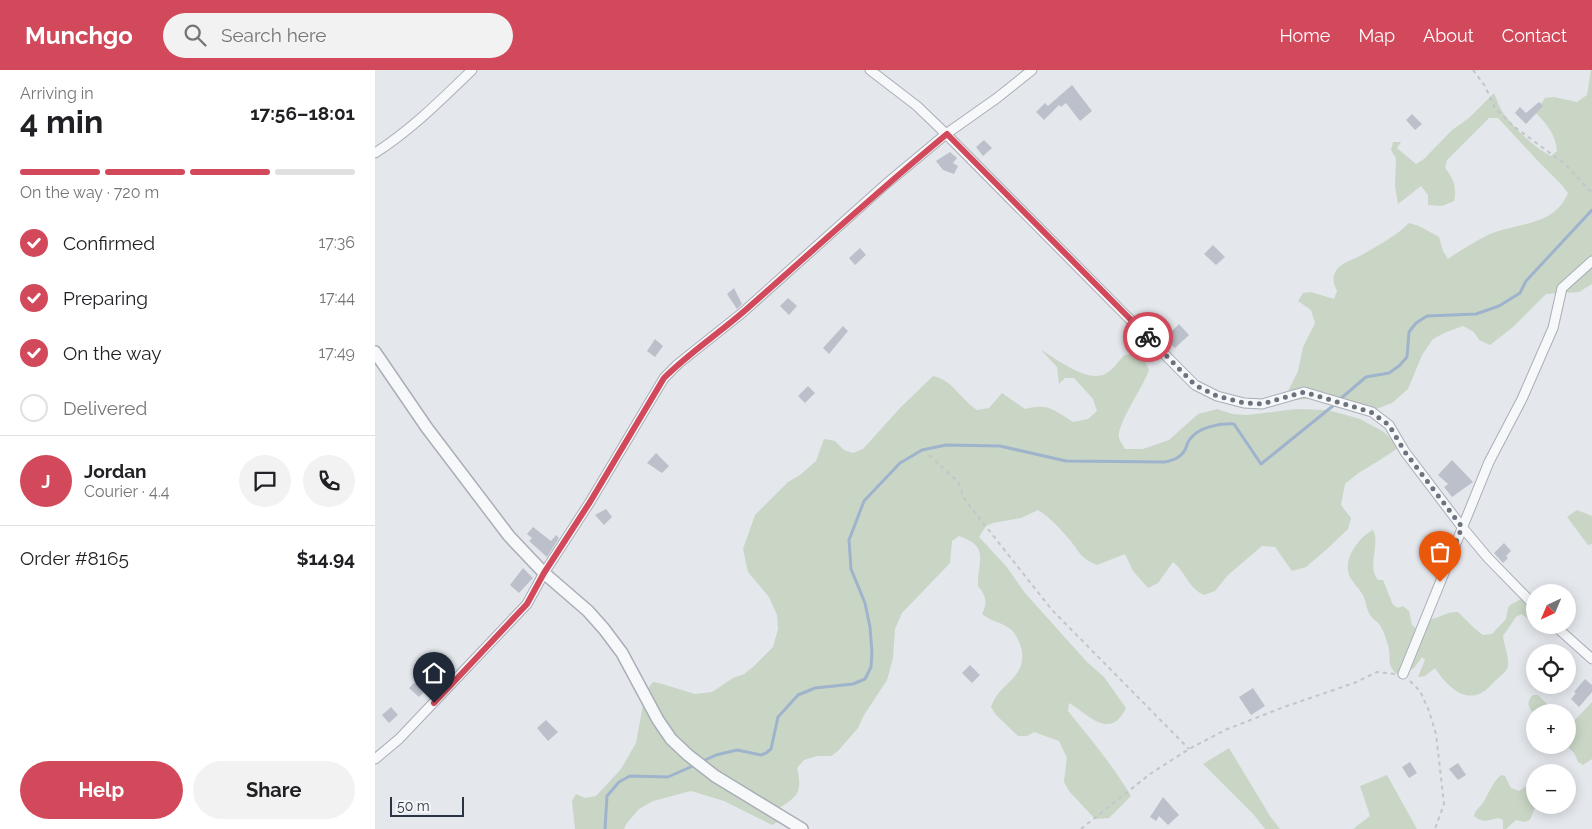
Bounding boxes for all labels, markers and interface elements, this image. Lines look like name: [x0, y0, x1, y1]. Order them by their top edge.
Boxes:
search box: [163, 13, 513, 58]
text: Munchgo: [25, 21, 133, 50]
icon: search: [181, 21, 209, 49]
text: Search here: [221, 24, 326, 46]
text: Home: [1279, 25, 1330, 46]
text: Map: [1358, 25, 1395, 46]
text: About: [1423, 25, 1474, 46]
text: Contact: [1502, 25, 1567, 46]
text: Arriving in: [20, 84, 94, 103]
text: 17:56–18:01: [250, 102, 355, 124]
text: 4 min: [20, 103, 103, 140]
text: On the way · 720 m: [20, 183, 159, 202]
icon: check: [20, 229, 48, 257]
text: Confirmed: [63, 232, 155, 254]
text: 17:36: [318, 233, 355, 252]
icon: check: [20, 284, 48, 312]
text: Preparing: [63, 287, 148, 309]
text: 17:44: [319, 288, 355, 307]
courier: [1123, 312, 1173, 362]
icon: bike: [1134, 323, 1162, 351]
icon: check: [20, 339, 48, 367]
text: On the way: [63, 342, 162, 364]
text: 17:49: [319, 343, 355, 362]
text: Delivered: [63, 397, 147, 419]
button: chat: [239, 455, 291, 507]
button: phone: [303, 455, 355, 507]
text: Jordan: [84, 460, 147, 482]
text: J: [41, 470, 51, 492]
text: Courier · 4.4: [84, 482, 169, 501]
pin: [1419, 531, 1461, 582]
icon: bag: [1426, 538, 1454, 566]
text: Order #8165: [20, 547, 129, 569]
text: $14.94: [296, 547, 355, 569]
north arrow: [1526, 584, 1576, 634]
map controls: [1526, 584, 1576, 814]
button: locate: [1526, 644, 1576, 694]
pin: [413, 652, 455, 703]
icon: home: [420, 659, 448, 687]
button: +: [1526, 704, 1576, 754]
button: Help: [20, 761, 183, 819]
button: Share: [193, 761, 355, 819]
button: −: [1526, 764, 1576, 814]
scale bar: [390, 794, 464, 817]
text: 50 m: [397, 798, 430, 814]

